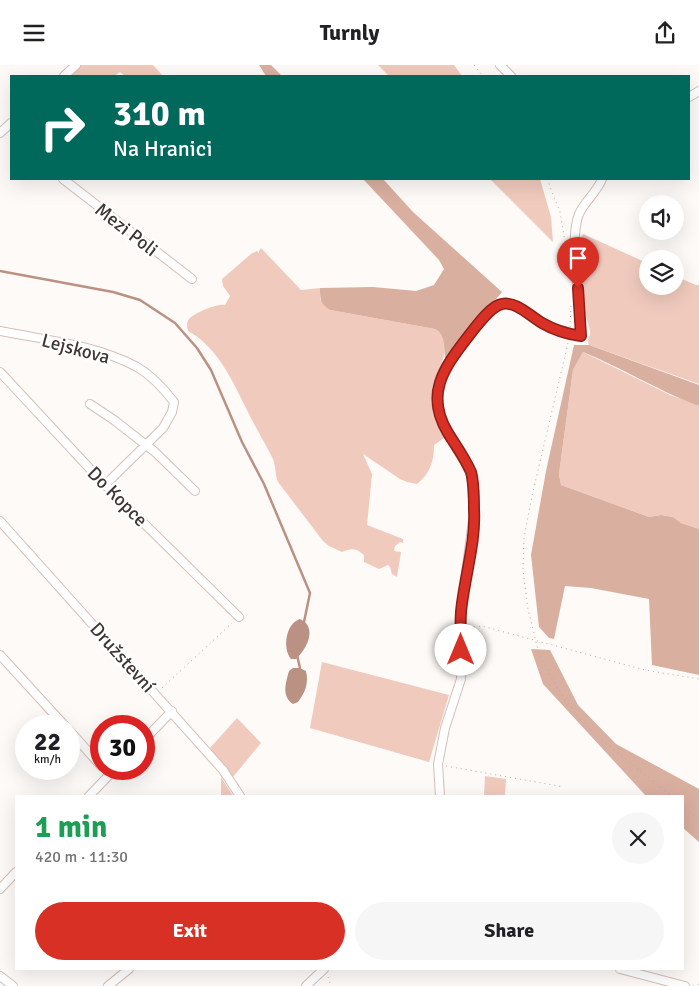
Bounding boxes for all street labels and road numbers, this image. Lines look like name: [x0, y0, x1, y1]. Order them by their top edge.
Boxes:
street label: Mezi Poli: [90, 198, 163, 262]
street label: Lejskova: [39, 328, 112, 370]
street label: Do Kopce: [82, 461, 153, 532]
street label: Družstevní: [84, 618, 161, 698]

